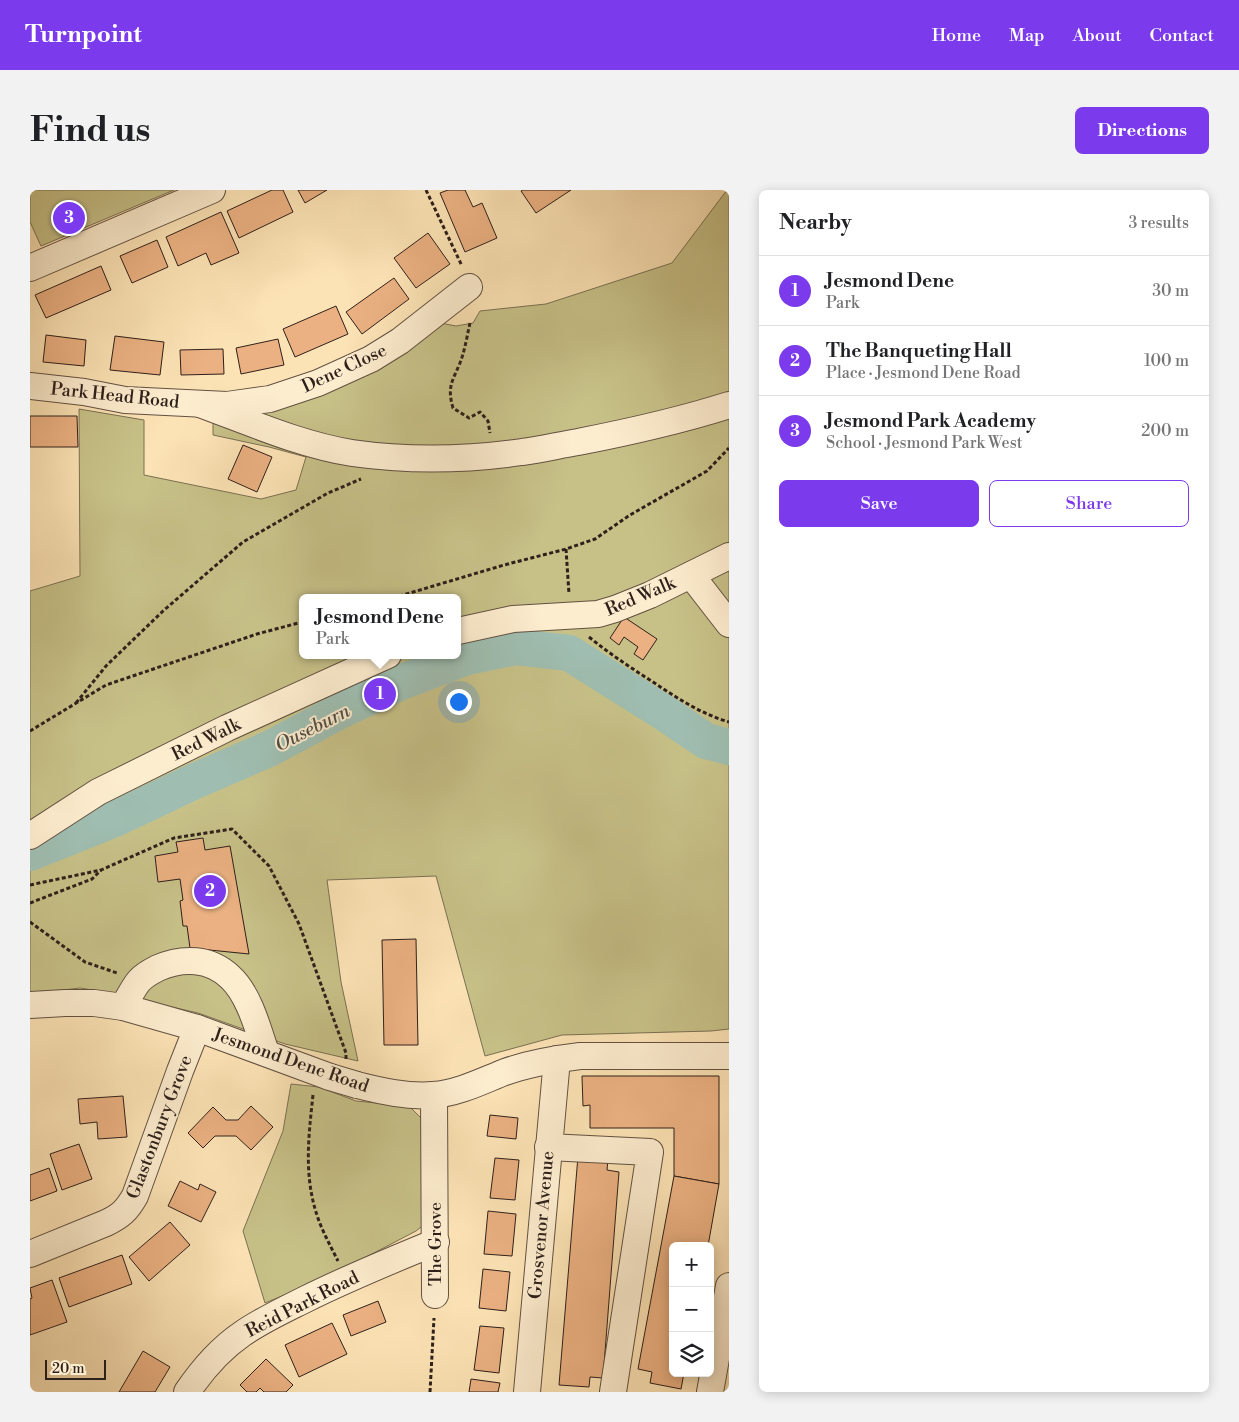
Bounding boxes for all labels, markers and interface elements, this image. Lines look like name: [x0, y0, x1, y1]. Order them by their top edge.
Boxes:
text: Turnpoint: [25, 20, 142, 50]
text: Home: [932, 24, 981, 47]
text: Map: [1009, 24, 1045, 47]
text: About: [1073, 24, 1122, 47]
text: Contact: [1150, 24, 1214, 47]
button: Directions: [1075, 107, 1209, 154]
text: Find us: [30, 109, 150, 152]
pin: 3: [53, 199, 85, 237]
text: Nearby: [779, 210, 852, 236]
text: 3 results: [1128, 213, 1189, 233]
text: Jesmond Dene: [826, 269, 954, 293]
text: 1: [791, 281, 799, 301]
text: 30 m: [1152, 281, 1189, 301]
text: Park: [826, 293, 859, 313]
street label: Dene Close: [298, 339, 390, 398]
text: The Banqueting Hall: [826, 339, 1012, 363]
text: 2: [790, 351, 800, 371]
text: 100 m: [1144, 351, 1189, 371]
text: Place · Jesmond Dene Road: [826, 363, 1021, 383]
street label: Park Head Road: [49, 377, 181, 414]
text: Jesmond Park Academy: [826, 409, 1036, 433]
text: 3: [790, 421, 800, 441]
text: 200 m: [1141, 421, 1189, 441]
text: School · Jesmond Park West: [826, 433, 1022, 453]
button: Save: [779, 480, 979, 527]
button: Share: [989, 480, 1189, 527]
street label: Red Walk: [601, 571, 680, 622]
popup: [299, 594, 461, 659]
text: Jesmond Dene: [316, 605, 444, 629]
text: Park: [316, 629, 349, 649]
pin: 1: [364, 675, 396, 713]
your location: [446, 689, 472, 715]
water label: Ouseburn: [271, 699, 354, 757]
street label: Red Walk: [168, 712, 246, 766]
pin: 2: [194, 872, 226, 910]
street label: Jesmond Dene Road: [209, 1023, 373, 1098]
street label: Glastonbury Grove: [121, 1052, 198, 1202]
street label: Grosvenor Avenue: [524, 1150, 559, 1300]
street label: The Grove: [424, 1202, 447, 1286]
map controls: [669, 1242, 714, 1377]
button: +: [669, 1242, 714, 1287]
street label: Reid Park Road: [242, 1266, 363, 1343]
button: −: [669, 1287, 714, 1332]
button: layers: [669, 1332, 714, 1377]
scale bar: [45, 1357, 106, 1380]
text: 20 m: [52, 1360, 84, 1378]

